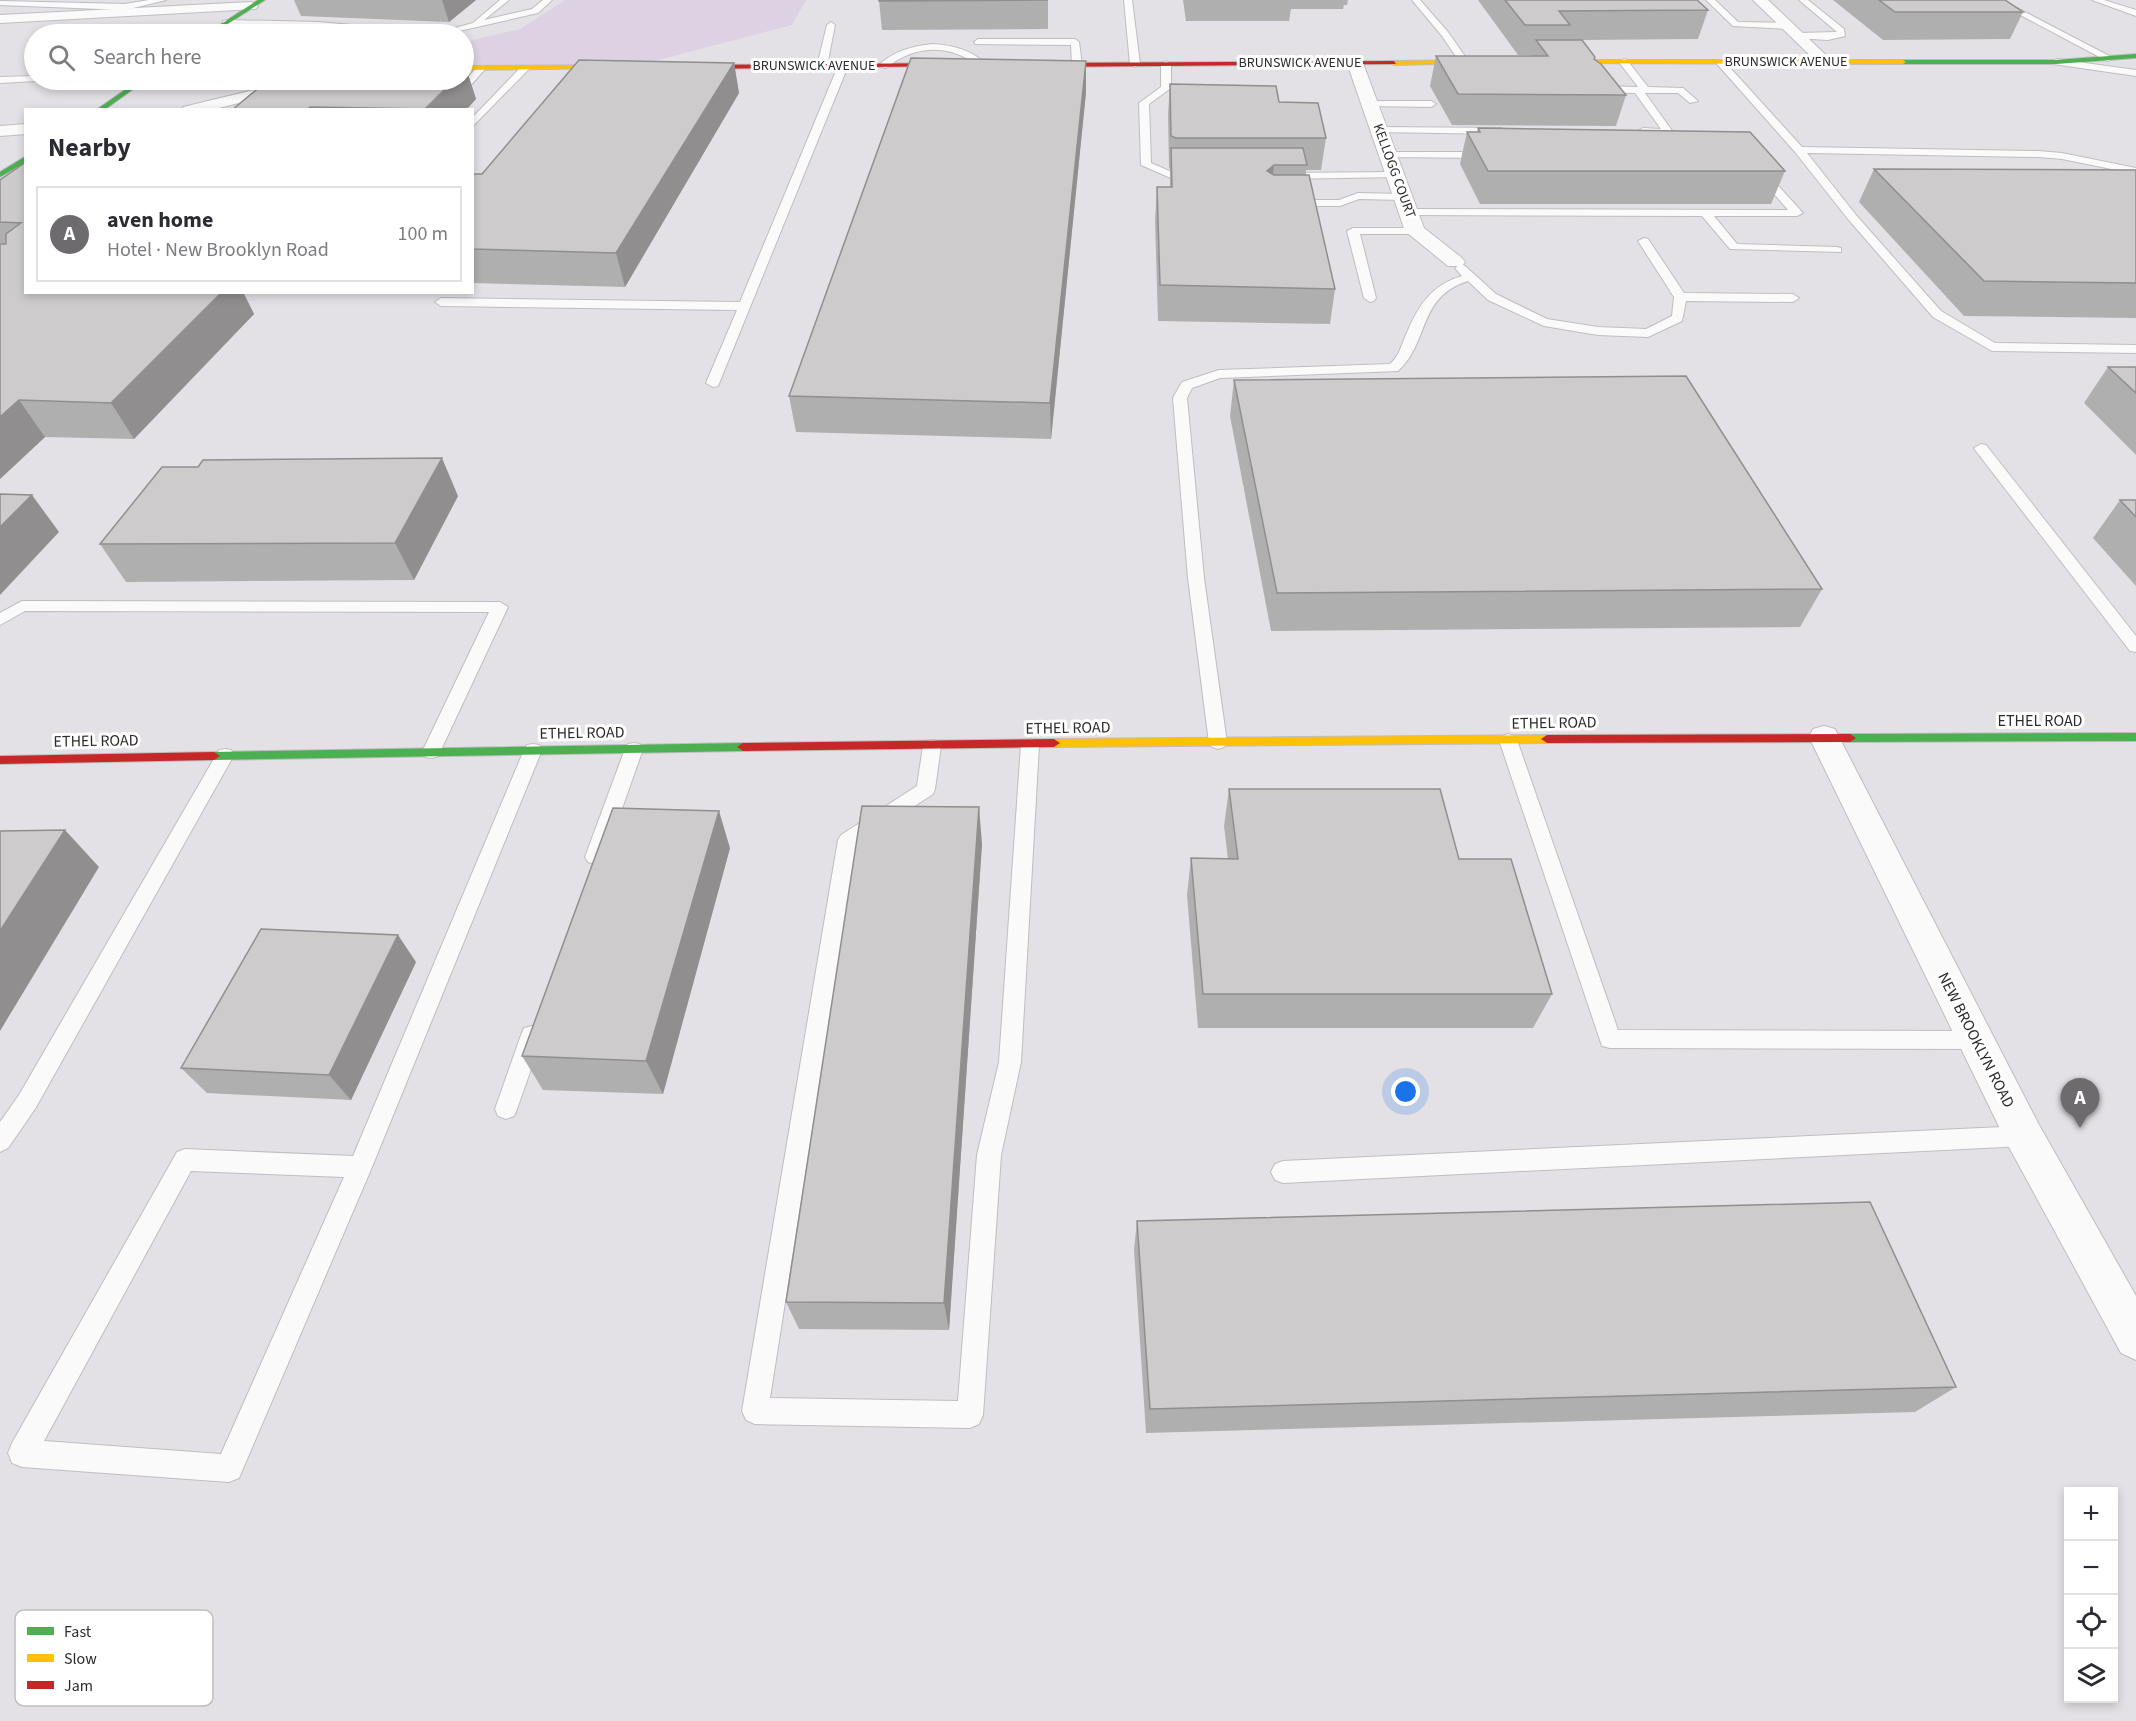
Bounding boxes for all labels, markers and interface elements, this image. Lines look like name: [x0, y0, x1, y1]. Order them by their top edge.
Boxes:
search box: [24, 24, 474, 90]
icon: search: [45, 41, 78, 74]
text: Search here: [93, 41, 201, 73]
street label: BRUNSWICK AVENUE: [1725, 52, 1847, 72]
street label: BRUNSWICK AVENUE: [1239, 53, 1361, 73]
street label: BRUNSWICK AVENUE: [753, 56, 875, 76]
street label: KELLOGG COURT: [1368, 121, 1421, 222]
text: Nearby: [48, 129, 131, 166]
text: aven home: [107, 204, 213, 236]
text: A: [64, 220, 75, 248]
text: 100 m: [398, 220, 448, 248]
text: Hotel · New Brooklyn Road: [107, 236, 329, 264]
street label: ETHEL ROAD: [1998, 710, 2083, 732]
street label: ETHEL ROAD: [1511, 711, 1597, 735]
street label: ETHEL ROAD: [1025, 716, 1111, 740]
street label: ETHEL ROAD: [539, 721, 625, 745]
street label: ETHEL ROAD: [53, 729, 139, 753]
street label: NEW BROOKLYN ROAD: [1932, 968, 2020, 1112]
your location: [1391, 1077, 1420, 1106]
pin: A: [2060, 1078, 2100, 1128]
map controls: [2064, 1487, 2118, 1703]
button: +: [2064, 1487, 2118, 1541]
button: −: [2064, 1541, 2118, 1595]
button: locate: [2064, 1595, 2118, 1649]
legend: [15, 1610, 213, 1706]
text: Fast: [64, 1621, 92, 1643]
text: Slow: [64, 1648, 97, 1670]
button: layers: [2064, 1649, 2118, 1703]
text: Jam: [64, 1675, 93, 1697]

